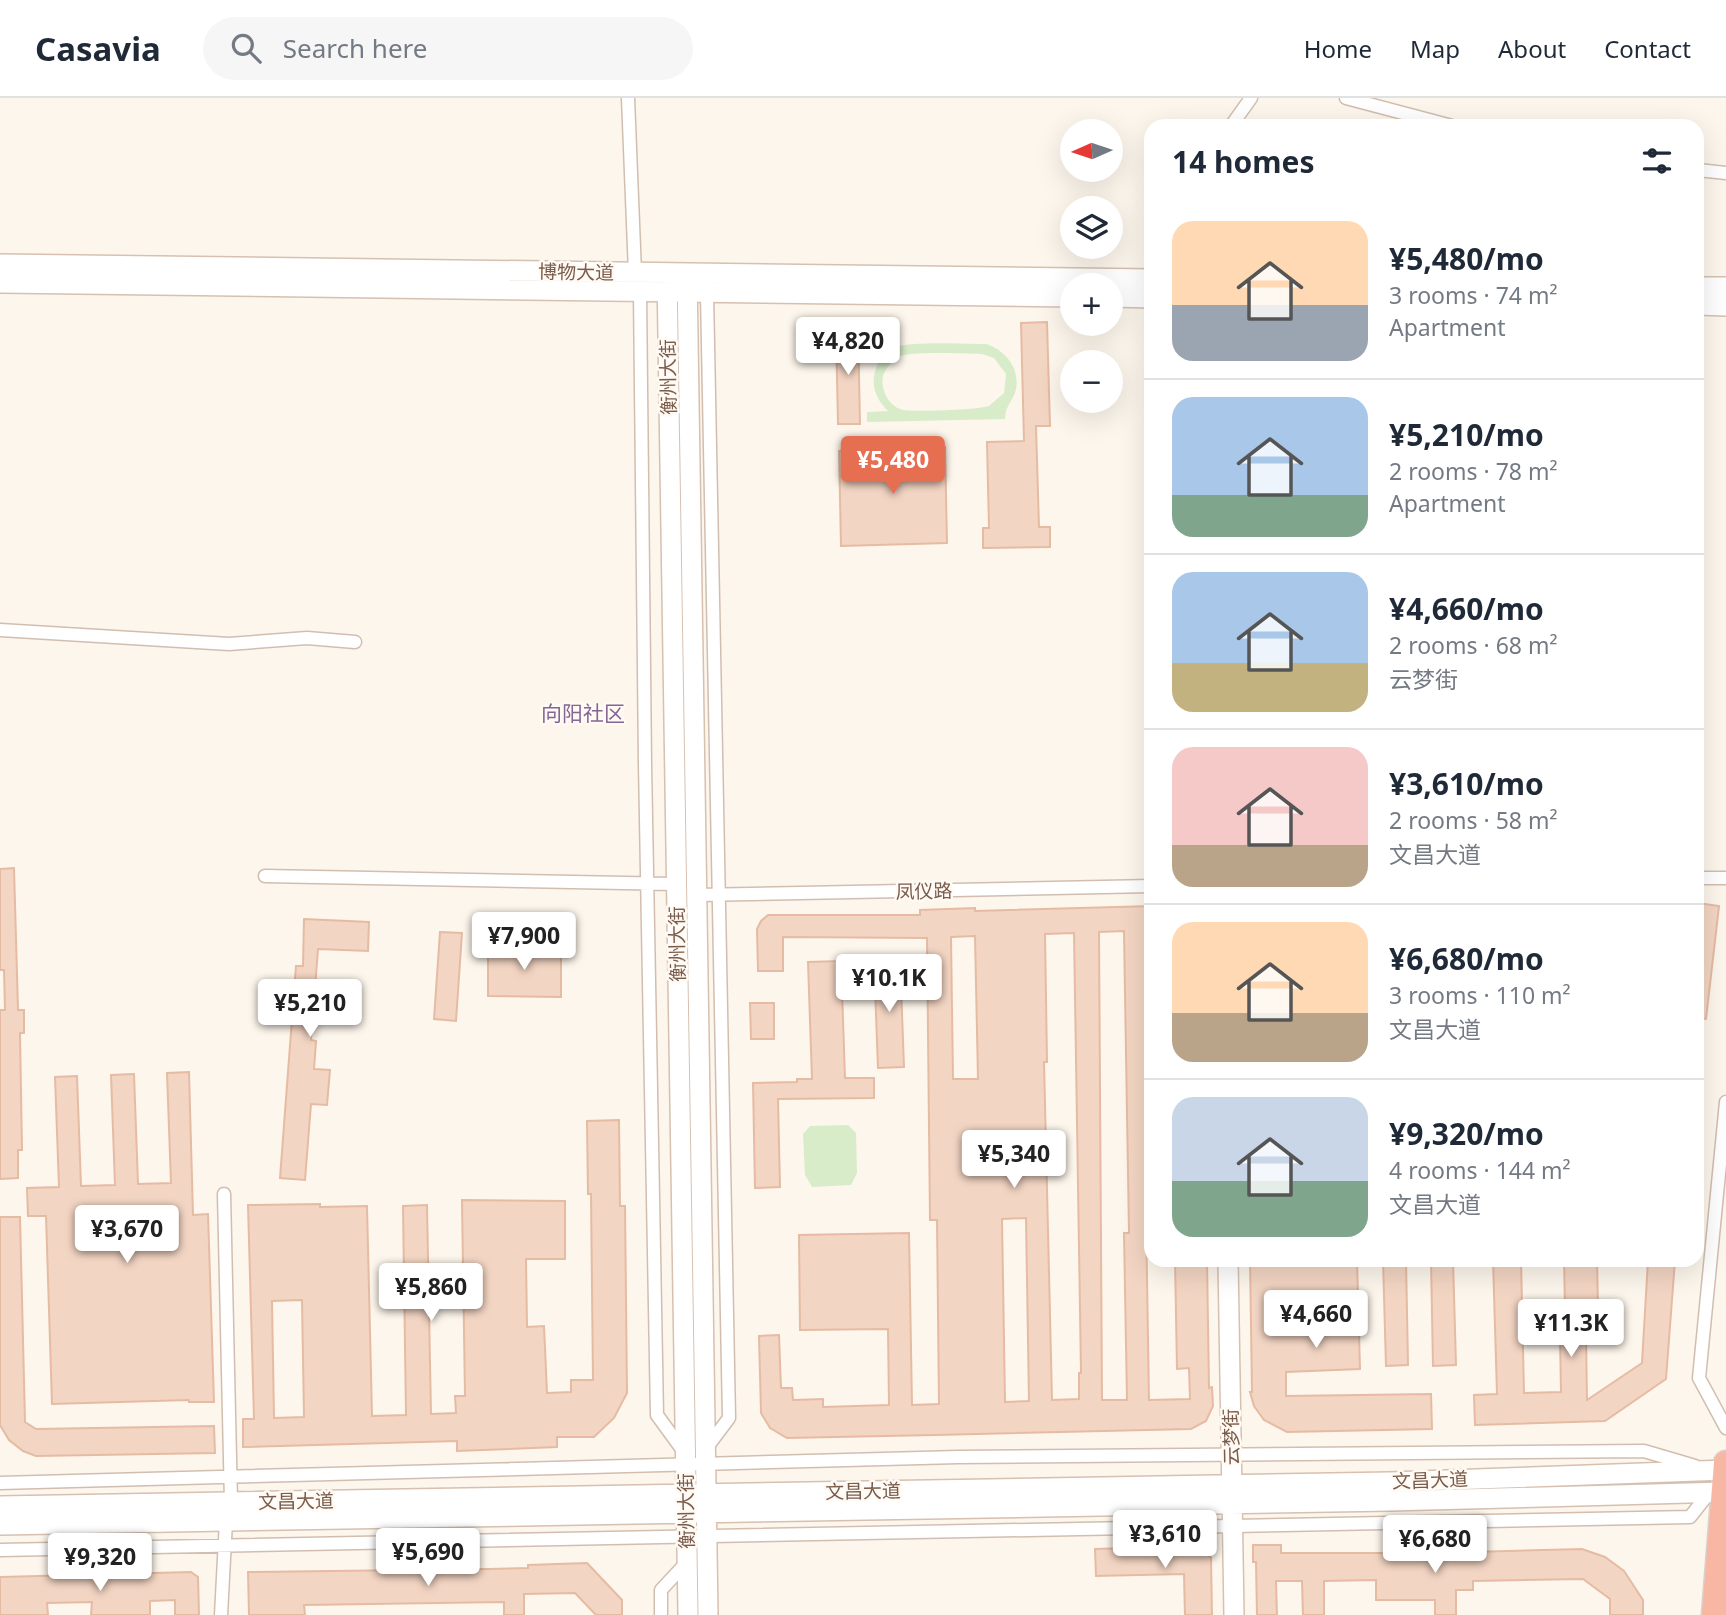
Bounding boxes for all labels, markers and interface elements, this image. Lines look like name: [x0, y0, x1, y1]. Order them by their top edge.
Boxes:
search box: [203, 17, 693, 80]
text: Casavia: [35, 26, 161, 71]
icon: search: [227, 29, 265, 67]
text: Search here: [283, 30, 427, 66]
text: Home: [1304, 32, 1372, 65]
text: Map: [1410, 32, 1460, 65]
text: About: [1498, 32, 1566, 65]
text: Contact: [1604, 32, 1691, 65]
north arrow: [1060, 119, 1124, 182]
map controls: [1060, 119, 1123, 413]
text: 14 homes: [1172, 141, 1315, 182]
icon: filters: [1638, 142, 1676, 180]
button: layers: [1060, 196, 1123, 259]
text: ¥5,480/mo: [1389, 238, 1544, 279]
icon: home: [1228, 249, 1312, 333]
street label: 博物大道: [538, 258, 614, 286]
button: +: [1060, 273, 1123, 336]
text: 3 rooms · 74 m²: [1389, 279, 1558, 311]
text: Apartment: [1389, 311, 1506, 343]
pin: ¥4,820: [791, 317, 905, 377]
text: ¥4,820: [812, 324, 884, 356]
street label: 衡州大街: [654, 339, 682, 415]
button: −: [1060, 350, 1123, 413]
text: ¥5,210/mo: [1389, 414, 1544, 455]
icon: home: [1228, 425, 1312, 509]
pin: ¥5,480: [836, 436, 950, 496]
text: ¥5,480: [857, 443, 929, 475]
text: 2 rooms · 78 m²: [1389, 455, 1558, 487]
text: Apartment: [1389, 487, 1506, 519]
text: ¥4,660/mo: [1389, 588, 1544, 629]
icon: home: [1228, 600, 1312, 684]
text: 2 rooms · 68 m²: [1389, 629, 1558, 661]
text: 云梦街: [1389, 663, 1458, 695]
district label: 向阳社区: [541, 699, 625, 727]
text: ¥3,610/mo: [1389, 763, 1544, 804]
icon: home: [1228, 775, 1312, 859]
text: 2 rooms · 58 m²: [1389, 804, 1558, 836]
text: 文昌大道: [1389, 838, 1481, 870]
street label: 凤仪路: [895, 878, 953, 904]
street label: 衡州大街: [663, 906, 691, 982]
pin: ¥7,900: [467, 912, 581, 972]
text: ¥7,900: [488, 919, 560, 951]
text: ¥6,680/mo: [1389, 938, 1544, 979]
icon: home: [1228, 950, 1312, 1034]
pin: ¥10.1K: [832, 954, 946, 1014]
text: ¥10.1K: [852, 961, 926, 993]
pin: ¥5,210: [253, 979, 367, 1039]
text: 3 rooms · 110 m²: [1389, 979, 1571, 1011]
text: ¥5,210: [274, 986, 346, 1018]
text: 文昌大道: [1389, 1013, 1481, 1045]
text: ¥9,320/mo: [1389, 1113, 1544, 1154]
icon: home: [1228, 1125, 1312, 1209]
pin: ¥5,340: [957, 1130, 1071, 1190]
text: ¥5,340: [978, 1137, 1050, 1169]
text: 4 rooms · 144 m²: [1389, 1154, 1571, 1186]
text: 文昌大道: [1389, 1188, 1481, 1220]
pin: ¥3,670: [70, 1206, 184, 1265]
text: ¥3,670: [91, 1212, 163, 1244]
pin: ¥5,860: [374, 1264, 488, 1323]
text: ¥5,860: [395, 1270, 467, 1302]
pin: ¥4,660: [1259, 1290, 1373, 1350]
text: ¥4,660: [1280, 1297, 1352, 1329]
pin: ¥11.3K: [1514, 1300, 1628, 1359]
text: ¥11.3K: [1534, 1306, 1608, 1338]
street label: 云梦街: [1218, 1408, 1244, 1466]
street label: 文昌大道: [1392, 1466, 1468, 1494]
street label: 衡州大街: [672, 1473, 700, 1549]
street label: 文昌大道: [825, 1477, 901, 1505]
street label: 文昌大道: [258, 1487, 334, 1515]
pin: ¥3,610: [1108, 1510, 1222, 1570]
pin: ¥6,680: [1378, 1516, 1492, 1575]
text: ¥3,610: [1129, 1517, 1201, 1549]
text: ¥6,680: [1399, 1522, 1471, 1554]
pin: ¥5,690: [371, 1528, 485, 1588]
pin: ¥9,320: [43, 1534, 157, 1593]
text: ¥5,690: [392, 1535, 464, 1567]
text: ¥9,320: [64, 1540, 136, 1572]

